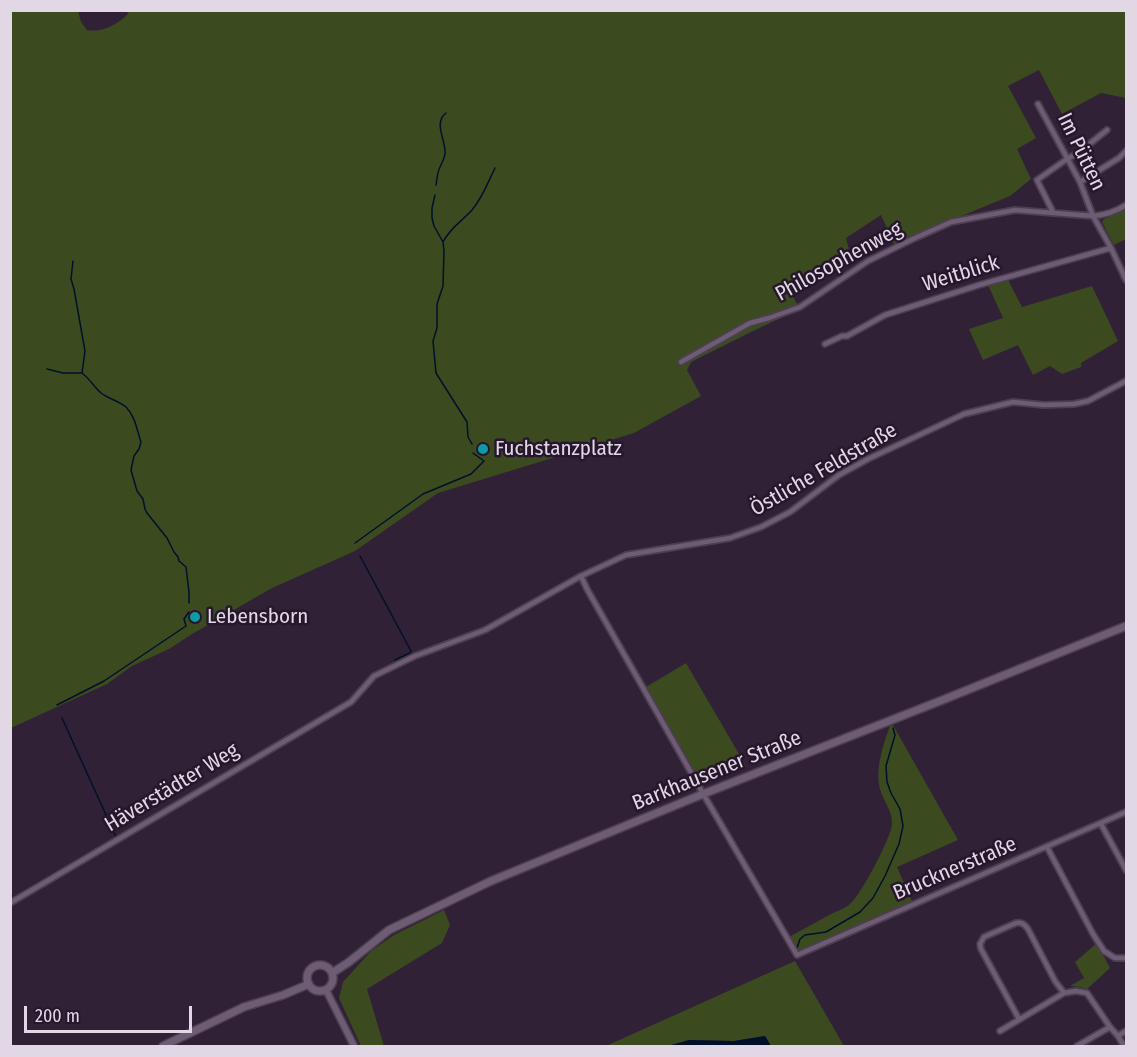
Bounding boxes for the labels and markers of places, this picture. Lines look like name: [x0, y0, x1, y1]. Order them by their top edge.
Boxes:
place label: Fuchstanzplatz: [495, 436, 622, 462]
marker: Fuchstanzplatz: [476, 442, 490, 456]
place label: Lebensborn: [207, 604, 308, 630]
marker: Lebensborn: [188, 610, 202, 624]

